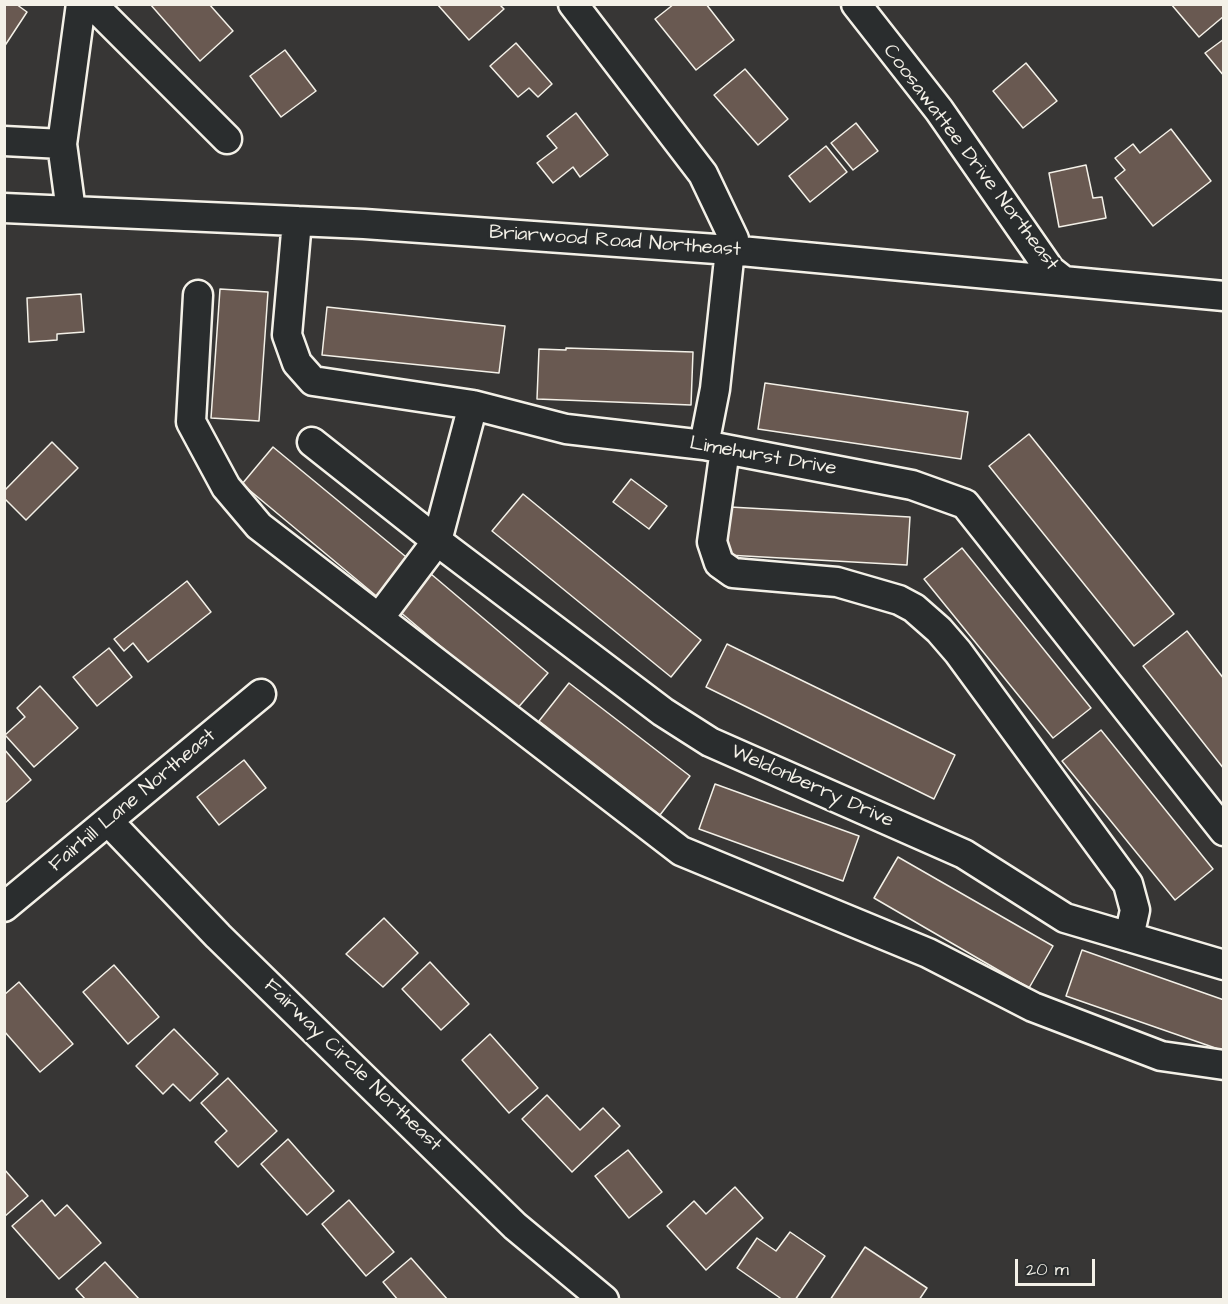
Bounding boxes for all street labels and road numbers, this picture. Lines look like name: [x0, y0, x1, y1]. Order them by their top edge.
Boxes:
street label: Coosawattee Drive Northeast: [877, 40, 1063, 276]
street label: Briarwood Road Northeast: [488, 221, 742, 263]
street label: Limehurst Drive: [688, 432, 838, 482]
street label: Fairhill Lane Northeast: [45, 724, 221, 878]
street label: Weldonberry Drive: [727, 740, 897, 834]
street label: Fairway Circle Northeast: [258, 975, 446, 1157]

